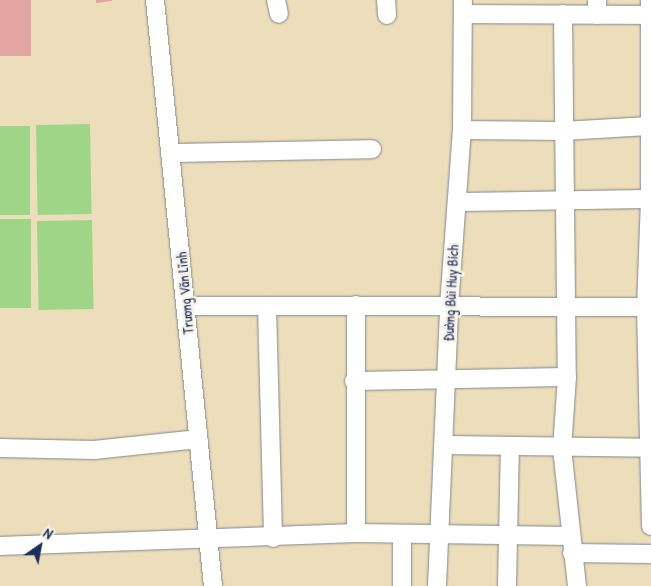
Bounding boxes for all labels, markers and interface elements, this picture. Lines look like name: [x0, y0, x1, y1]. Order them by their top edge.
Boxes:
street label: Đường Bùi Huy Bích: [440, 244, 462, 342]
street label: Trương Văn Lĩnh: [173, 251, 197, 335]
north arrow: [15, 521, 65, 571]
text: N: [40, 523, 57, 543]

